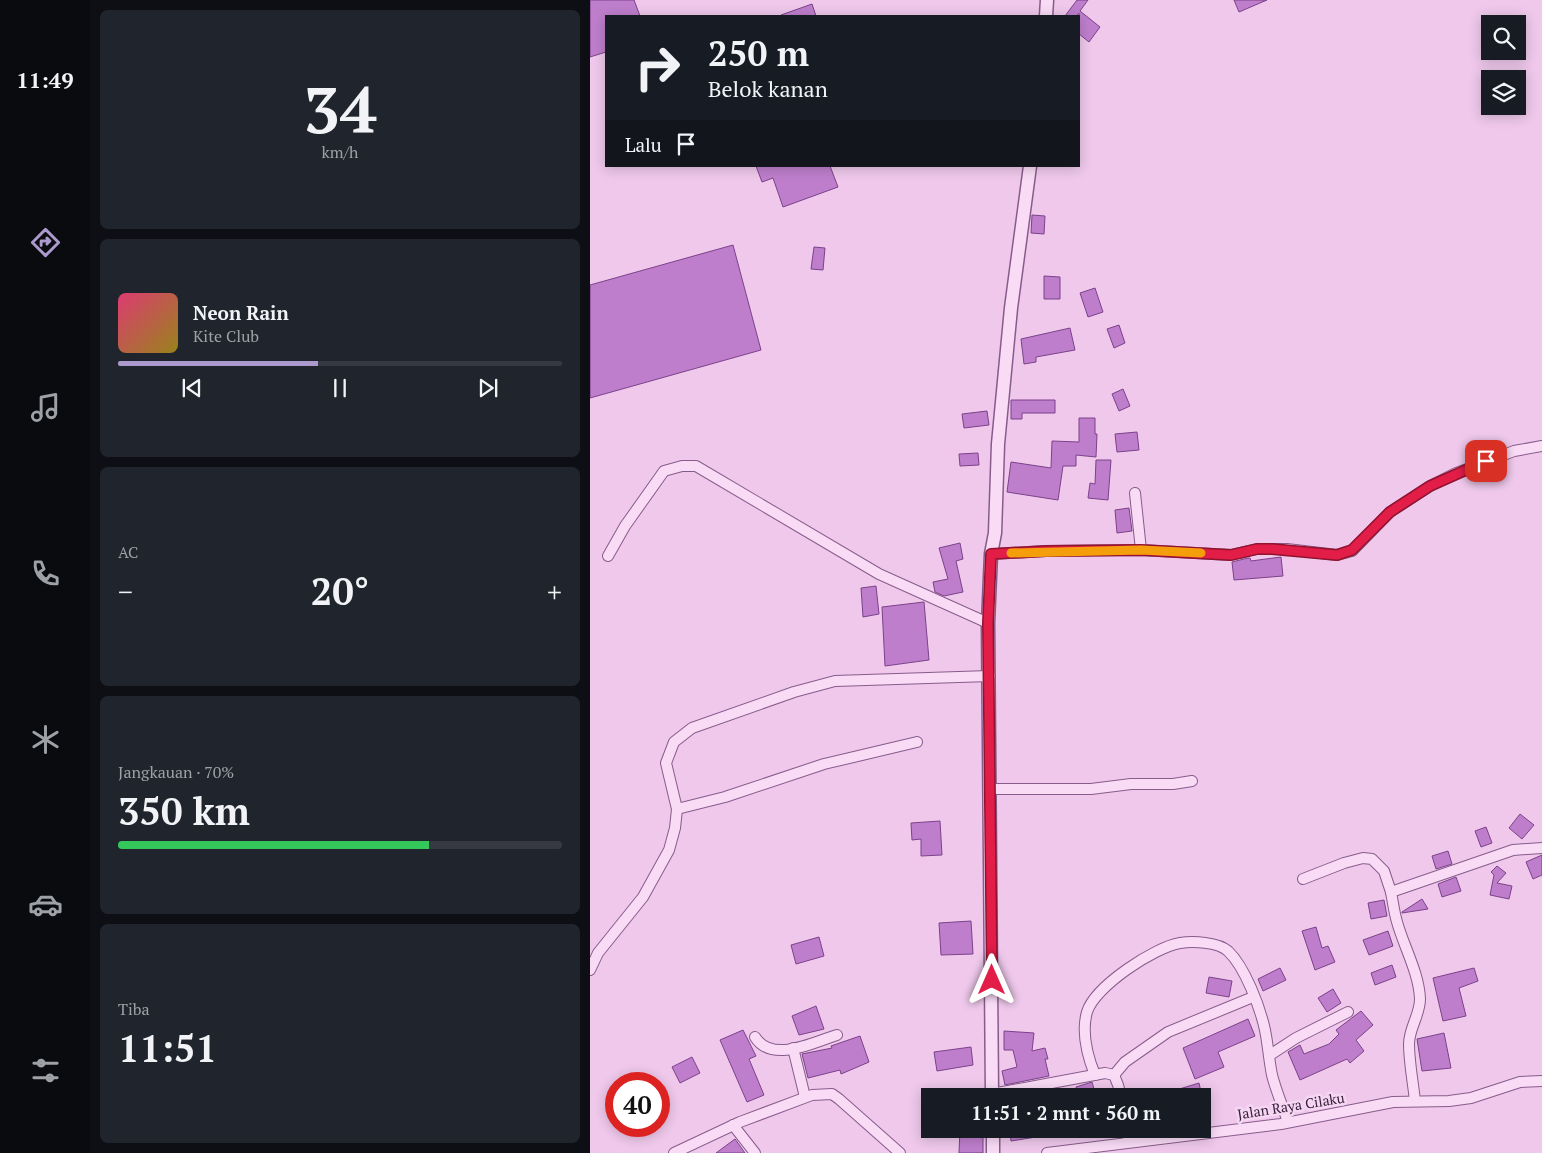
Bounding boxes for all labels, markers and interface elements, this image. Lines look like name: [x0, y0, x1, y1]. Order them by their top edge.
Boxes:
map controls: [1481, 15, 1526, 115]
button: search: [1481, 15, 1526, 60]
text: 250 m: [708, 30, 809, 76]
icon: right: [625, 35, 690, 100]
text: 11:49: [16, 65, 74, 94]
text: 34: [303, 65, 377, 152]
button: layers: [1481, 70, 1526, 115]
text: Belok kanan: [708, 74, 828, 103]
icon: arrive: [672, 130, 700, 158]
text: Lalu: [625, 132, 662, 157]
text: km/h: [322, 141, 358, 163]
icon: directions: [28, 225, 63, 260]
text: Neon Rain: [193, 300, 289, 325]
text: Kite Club: [193, 325, 259, 347]
icon: previous: [178, 374, 206, 402]
icon: pause: [326, 374, 354, 402]
icon: next: [474, 374, 502, 402]
icon: music: [28, 390, 63, 425]
pin: [1465, 440, 1507, 482]
icon: arrive: [1472, 447, 1500, 475]
text: AC: [118, 541, 138, 563]
icon: phone: [28, 556, 63, 591]
text: 20°: [311, 566, 369, 616]
text: −: [118, 573, 133, 610]
text: +: [547, 573, 562, 610]
icon: climate: [28, 722, 63, 757]
text: Jangkauan · 70%: [118, 761, 234, 783]
text: 350 km: [118, 786, 250, 836]
icon: car: [28, 887, 63, 922]
position arrow: [965, 953, 1017, 1005]
text: Tiba: [118, 998, 150, 1020]
text: 11:51: [118, 1023, 217, 1073]
icon: filters: [28, 1053, 63, 1088]
speed limit sign: 40: [605, 1072, 670, 1137]
street label: Jalan Raya Cilaku: [1236, 1088, 1346, 1123]
text: 11:51 · 2 mnt · 560 m: [971, 1100, 1161, 1125]

